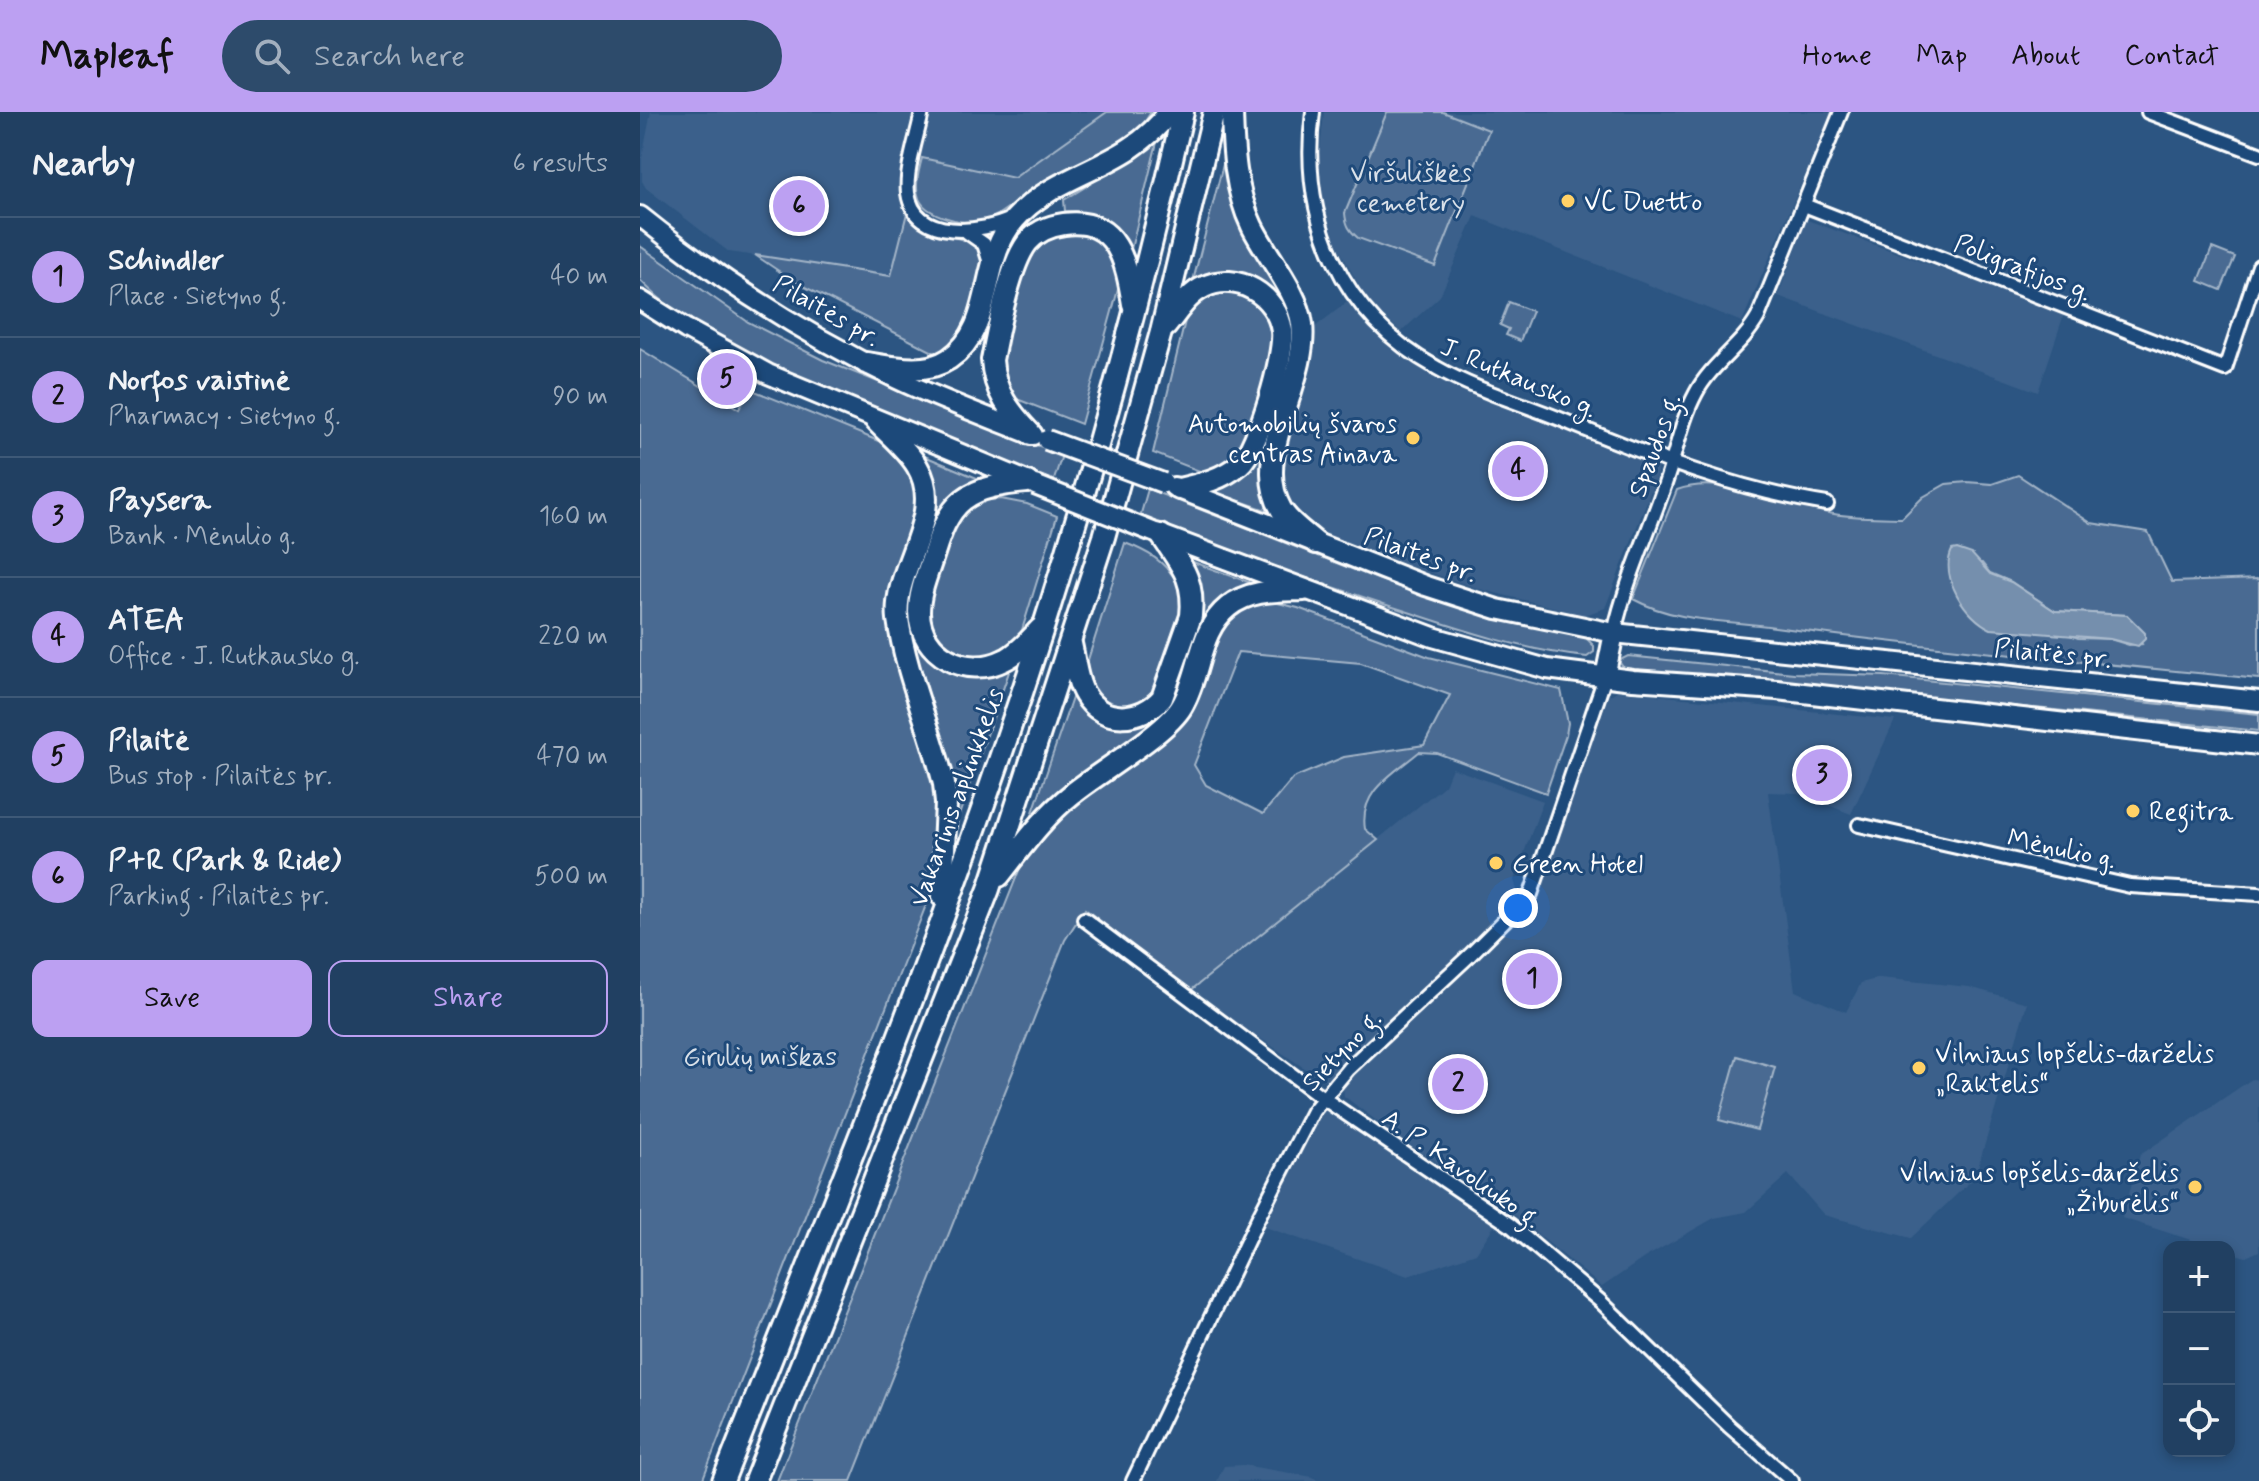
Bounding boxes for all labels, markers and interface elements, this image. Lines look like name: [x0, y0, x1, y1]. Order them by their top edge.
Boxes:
search box: [222, 20, 782, 92]
text: Mapleaf: [40, 32, 174, 81]
icon: search: [250, 34, 294, 78]
text: Search here: [314, 37, 465, 76]
text: Home: [1802, 38, 1872, 75]
text: Map: [1916, 38, 1967, 75]
text: About: [2011, 38, 2080, 75]
text: Contact: [2124, 38, 2219, 75]
text: Nearby: [32, 142, 136, 187]
text: 6 results: [513, 147, 608, 181]
park label: Viršuliškės cemetery: [1350, 157, 1472, 221]
pin: 6: [773, 176, 825, 236]
place label: VC Duetto: [1584, 186, 1702, 220]
marker: VC Duetto: [1559, 192, 1577, 210]
street label: Poligrafijos g.: [1948, 227, 2096, 312]
text: Schindler: [108, 241, 224, 280]
text: 1: [52, 260, 64, 294]
text: 40 m: [550, 260, 608, 294]
street label: Pilaitės pr.: [766, 268, 886, 356]
text: Place · Sietyno g.: [108, 280, 287, 314]
street label: J. Rutkausko g.: [1434, 331, 1602, 429]
pin: 5: [701, 349, 753, 409]
text: Norfos vaistinė: [108, 361, 290, 400]
text: 2: [52, 380, 64, 414]
text: 90 m: [553, 380, 608, 414]
street label: Spaudos g.: [1621, 389, 1693, 503]
text: Pharmacy · Sietyno g.: [108, 400, 341, 434]
place label: Automobilių švaros centras Ainava: [1188, 408, 1397, 472]
marker: Automobilių švaros centras Ainava: [1404, 429, 1422, 447]
pin: 4: [1492, 441, 1544, 501]
text: Paysera: [108, 481, 211, 520]
text: 3: [52, 500, 64, 534]
text: 160 m: [539, 500, 608, 534]
text: Bank · Mėnulio g.: [108, 520, 296, 554]
street label: Pilaitės pr.: [1359, 520, 1482, 592]
text: ATEA: [108, 601, 185, 640]
text: 4: [50, 620, 66, 654]
text: 220 m: [538, 620, 608, 654]
street label: Pilaitės pr.: [1992, 632, 2113, 678]
text: Office · J. Rutkausko g.: [108, 640, 360, 674]
street label: Vakarinis aplinkkelis: [903, 684, 1013, 912]
text: Pilaitė: [108, 721, 189, 760]
text: 5: [50, 740, 66, 774]
text: 470 m: [536, 740, 608, 774]
pin: 3: [1796, 745, 1848, 805]
text: Bus stop · Pilaitės pr.: [108, 760, 332, 794]
place label: Regitra: [2149, 796, 2234, 833]
marker: Regitra: [2124, 802, 2142, 820]
street label: Mėnulio g.: [2004, 822, 2119, 878]
text: P+R (Park & Ride): [108, 841, 341, 880]
place label: Green Hotel: [1512, 848, 1643, 882]
marker: Green Hotel: [1487, 854, 1505, 872]
text: 6: [51, 860, 65, 894]
text: 500 m: [534, 860, 608, 894]
text: Parking · Pilaitės pr.: [108, 880, 329, 914]
your location: [1498, 888, 1538, 928]
pin: 1: [1506, 949, 1558, 1009]
button: Save: [32, 960, 312, 1037]
button: Share: [328, 960, 608, 1037]
street label: Sietyno g.: [1295, 1003, 1392, 1102]
place label: Vilniaus lopšelis-darželis „Raktelis“: [1935, 1038, 2214, 1102]
park label: Girulių miškas: [683, 1041, 837, 1075]
pin: 2: [1432, 1054, 1484, 1114]
marker: Vilniaus lopšelis-darželis „Raktelis“: [1910, 1059, 1928, 1077]
street label: A. P. Kavoliuko g.: [1373, 1102, 1547, 1240]
place label: Vilniaus lopšelis-darželis „Žiburėlis“: [1900, 1157, 2179, 1221]
marker: Vilniaus lopšelis-darželis „Žiburėlis“: [2186, 1178, 2204, 1196]
map controls: [2163, 1241, 2235, 1457]
button: +: [2163, 1241, 2235, 1313]
button: −: [2163, 1313, 2235, 1385]
button: locate: [2163, 1385, 2235, 1457]

